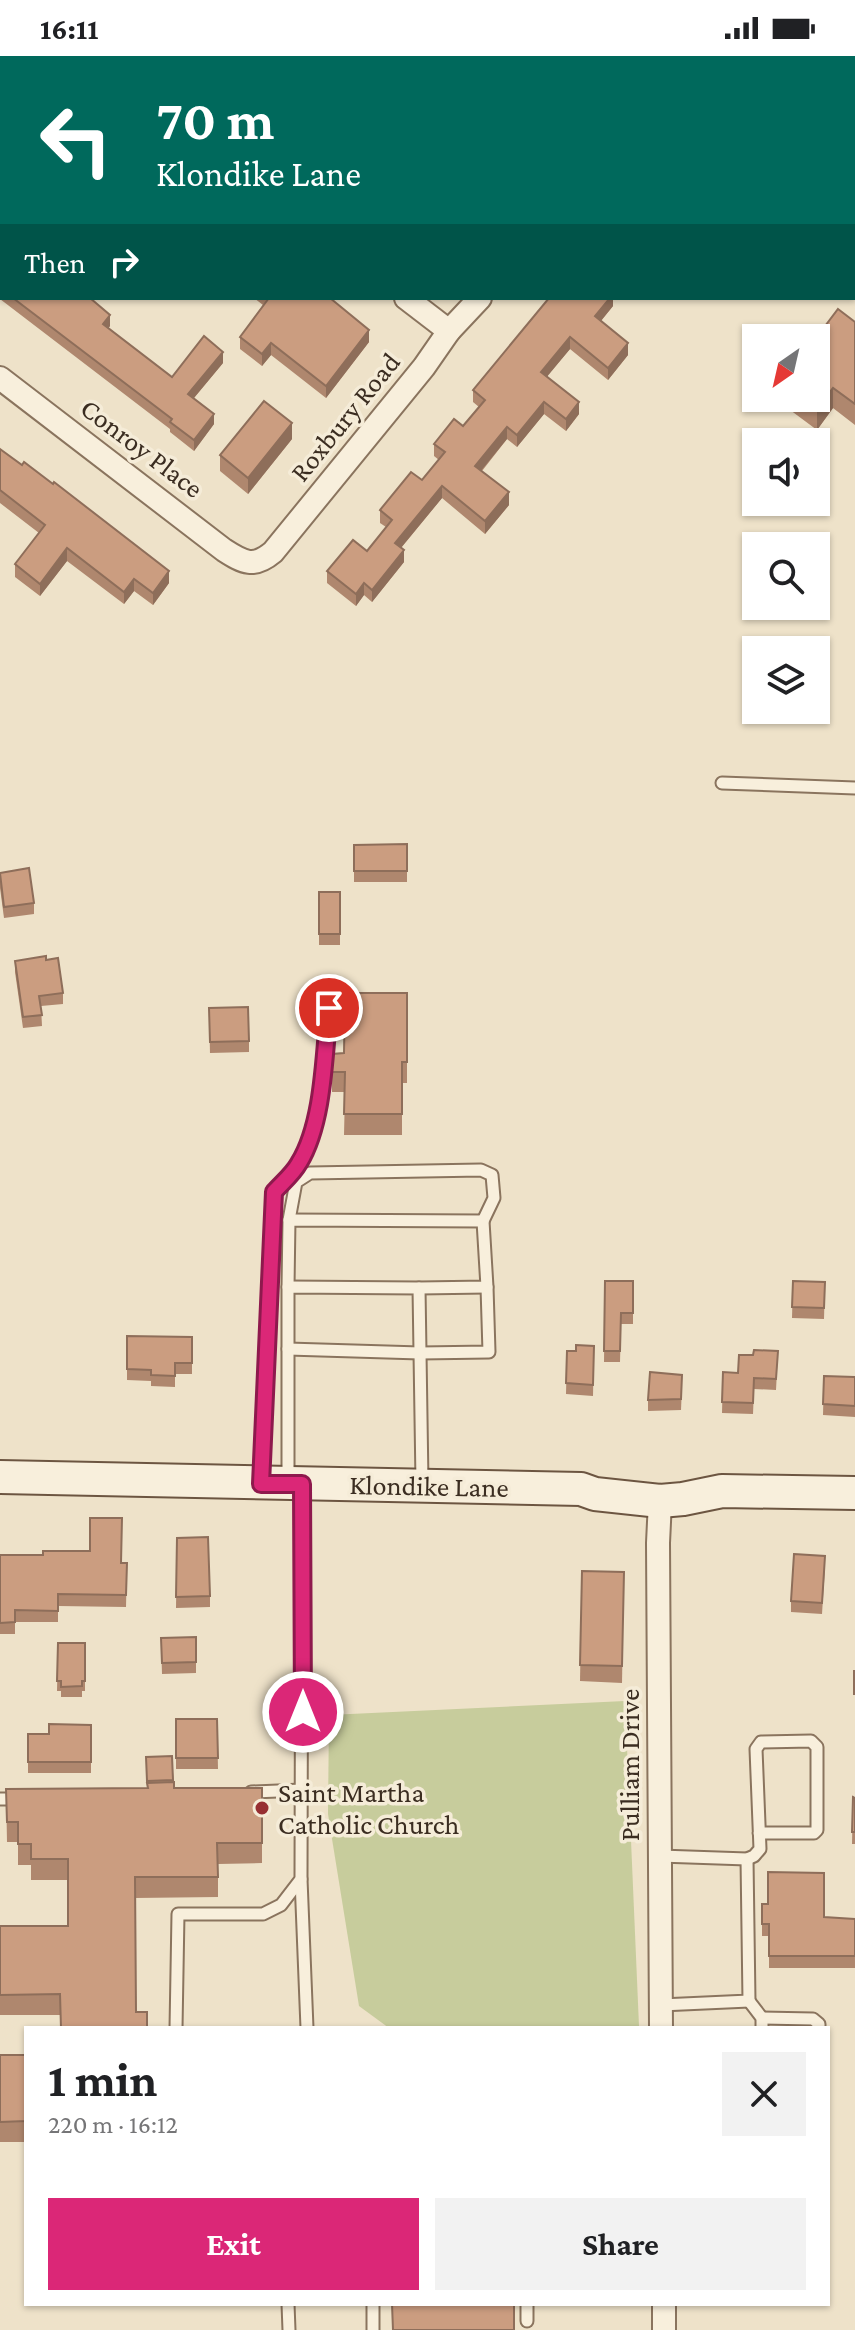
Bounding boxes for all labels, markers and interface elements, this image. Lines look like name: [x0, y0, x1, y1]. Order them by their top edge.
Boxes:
text: 16:11: [40, 12, 98, 45]
icon: left: [24, 88, 128, 192]
text: 70 m: [156, 89, 275, 151]
text: Klondike Lane: [156, 154, 361, 194]
icon: right: [102, 240, 146, 284]
text: Then: [24, 246, 86, 279]
north arrow: [742, 324, 830, 412]
map controls: [742, 324, 830, 724]
street label: Roxbury Road: [284, 346, 406, 487]
street label: Conroy Place: [75, 392, 209, 504]
button: sound: [742, 428, 830, 516]
button: search: [742, 532, 830, 620]
button: layers: [742, 636, 830, 724]
pin: [295, 974, 363, 1042]
icon: arrive: [307, 986, 351, 1030]
street label: Klondike Lane: [349, 1469, 509, 1503]
position arrow: [261, 1670, 345, 1754]
street label: Pulliam Drive: [614, 1689, 645, 1841]
place label: Saint Martha Catholic Church: [278, 1777, 459, 1840]
marker: Saint Martha Catholic Church: [253, 1799, 271, 1817]
button: close: [722, 2052, 806, 2136]
text: 1 min: [48, 2053, 157, 2106]
text: 220 m · 16:12: [48, 2110, 178, 2139]
button: Exit: [48, 2198, 419, 2290]
button: Share: [435, 2198, 806, 2290]

